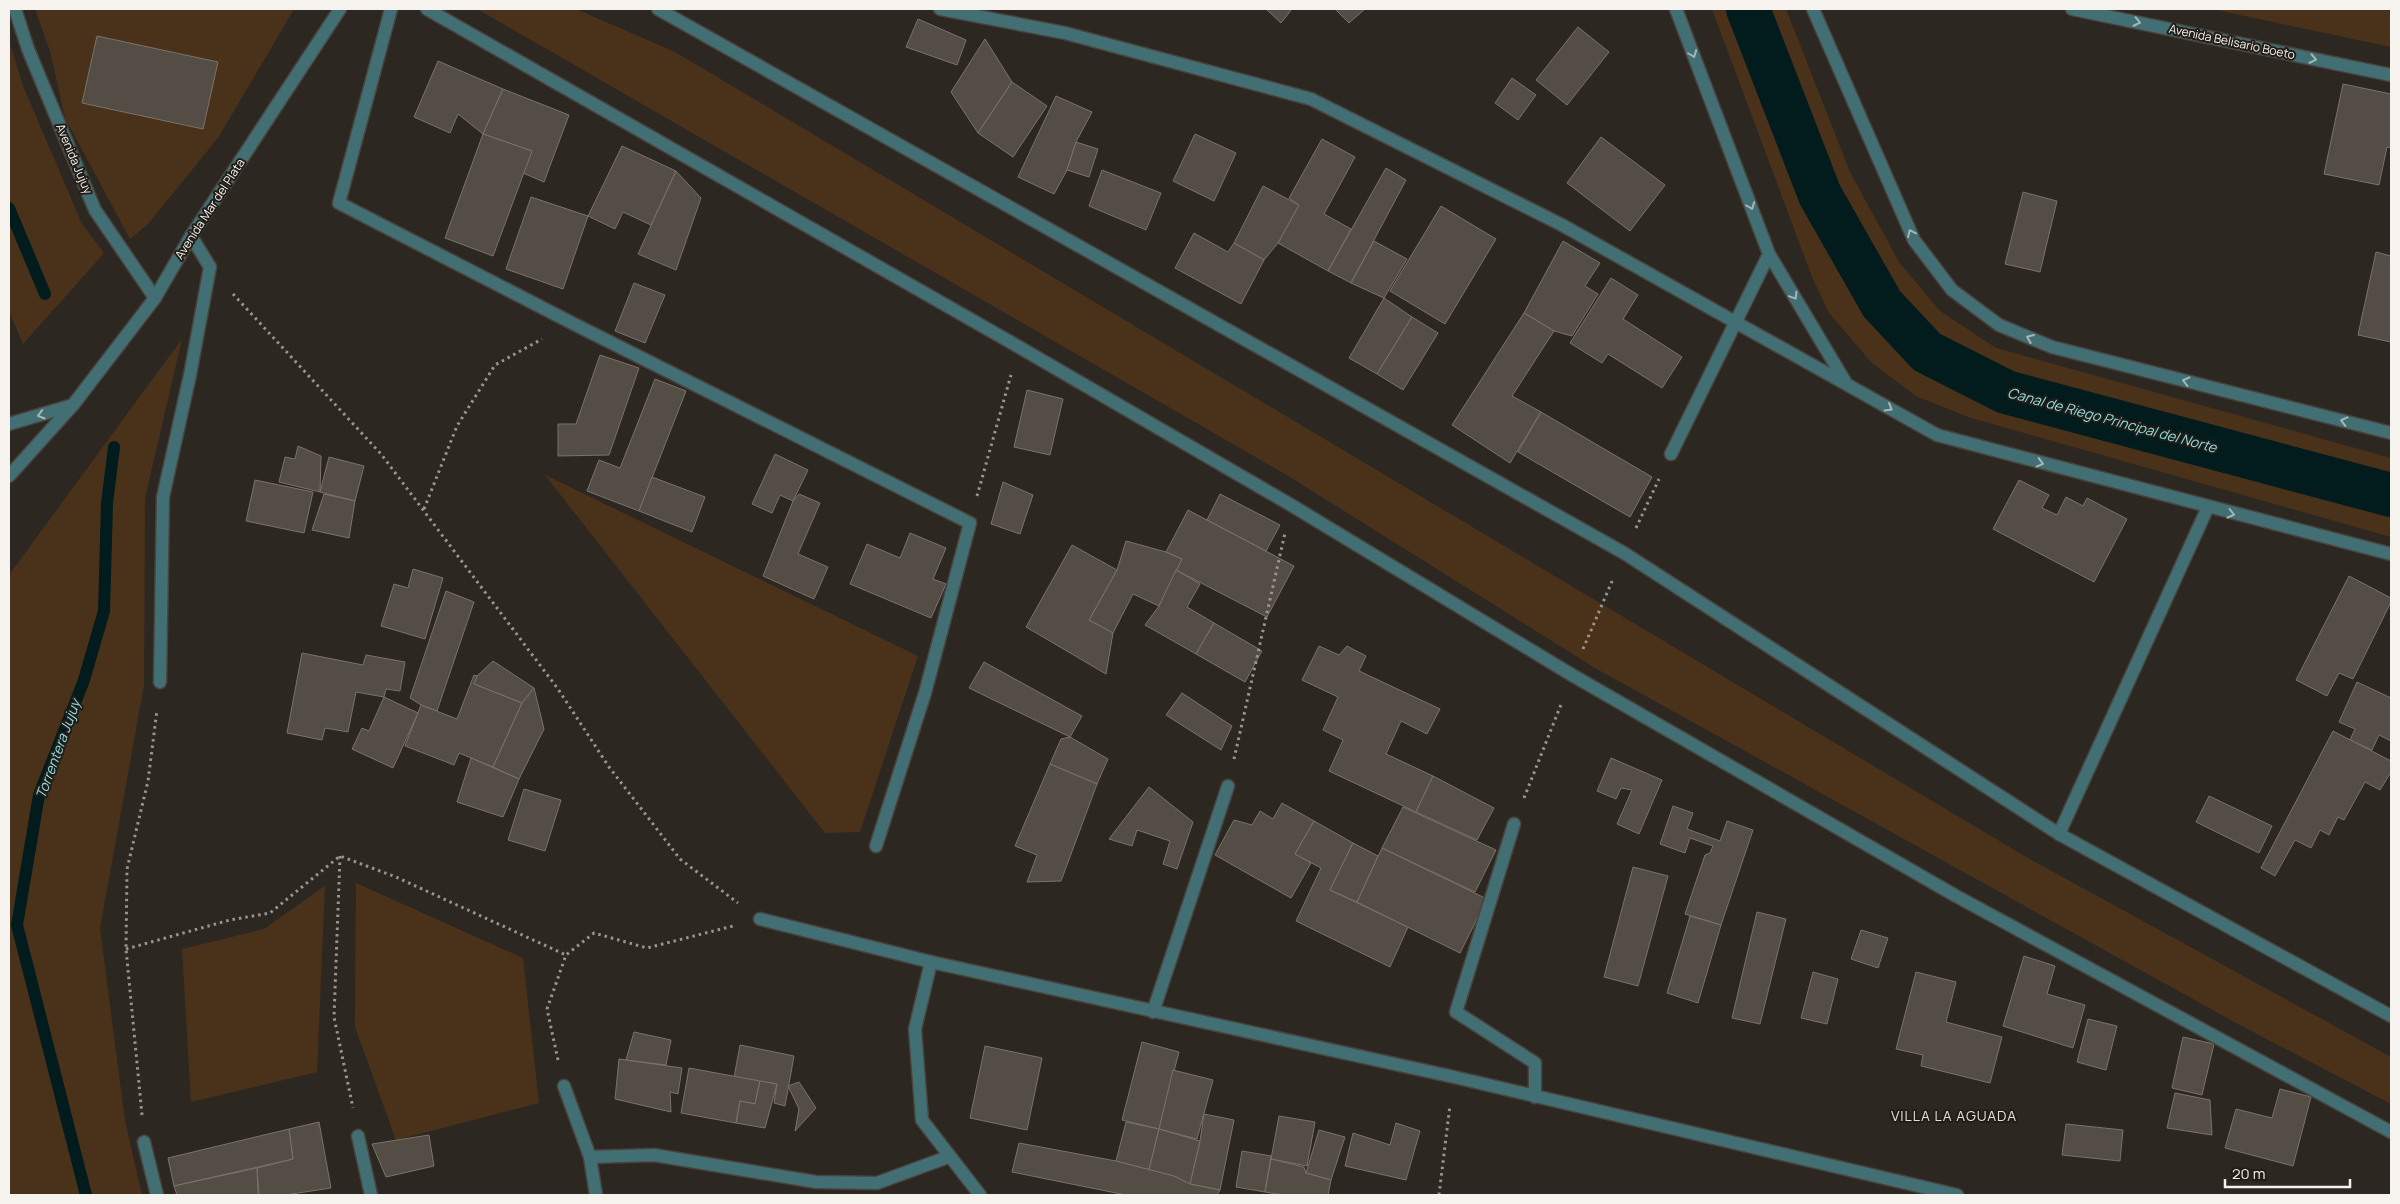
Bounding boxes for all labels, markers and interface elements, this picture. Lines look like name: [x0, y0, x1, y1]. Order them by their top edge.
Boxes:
one-way arrow: [2133, 16, 2142, 27]
street label: Avenida Belisario Boeto: [2167, 20, 2297, 63]
one-way arrow: [1687, 50, 1697, 58]
one-way arrow: [2309, 53, 2318, 63]
street label: Avenida Jujuy: [52, 121, 97, 197]
street label: Avenida Mar del Plata: [171, 155, 249, 262]
one-way arrow: [1745, 201, 1755, 210]
one-way arrow: [1907, 229, 1917, 238]
one-way arrow: [1788, 291, 1798, 300]
one-way arrow: [2026, 334, 2035, 345]
one-way arrow: [2182, 376, 2191, 387]
water label: Canal de Riego Principal del Norte: [2005, 382, 2220, 457]
one-way arrow: [1883, 402, 1892, 412]
one-way arrow: [37, 409, 45, 419]
one-way arrow: [2339, 416, 2348, 427]
one-way arrow: [2036, 457, 2045, 468]
one-way arrow: [2227, 508, 2235, 518]
water label: Torrentera Jujuy: [31, 694, 85, 801]
district label: VILLA LA AGUADA: [1891, 1106, 2017, 1125]
scale bar: [2225, 1156, 2350, 1188]
text: 20 m: [2232, 1163, 2265, 1184]

